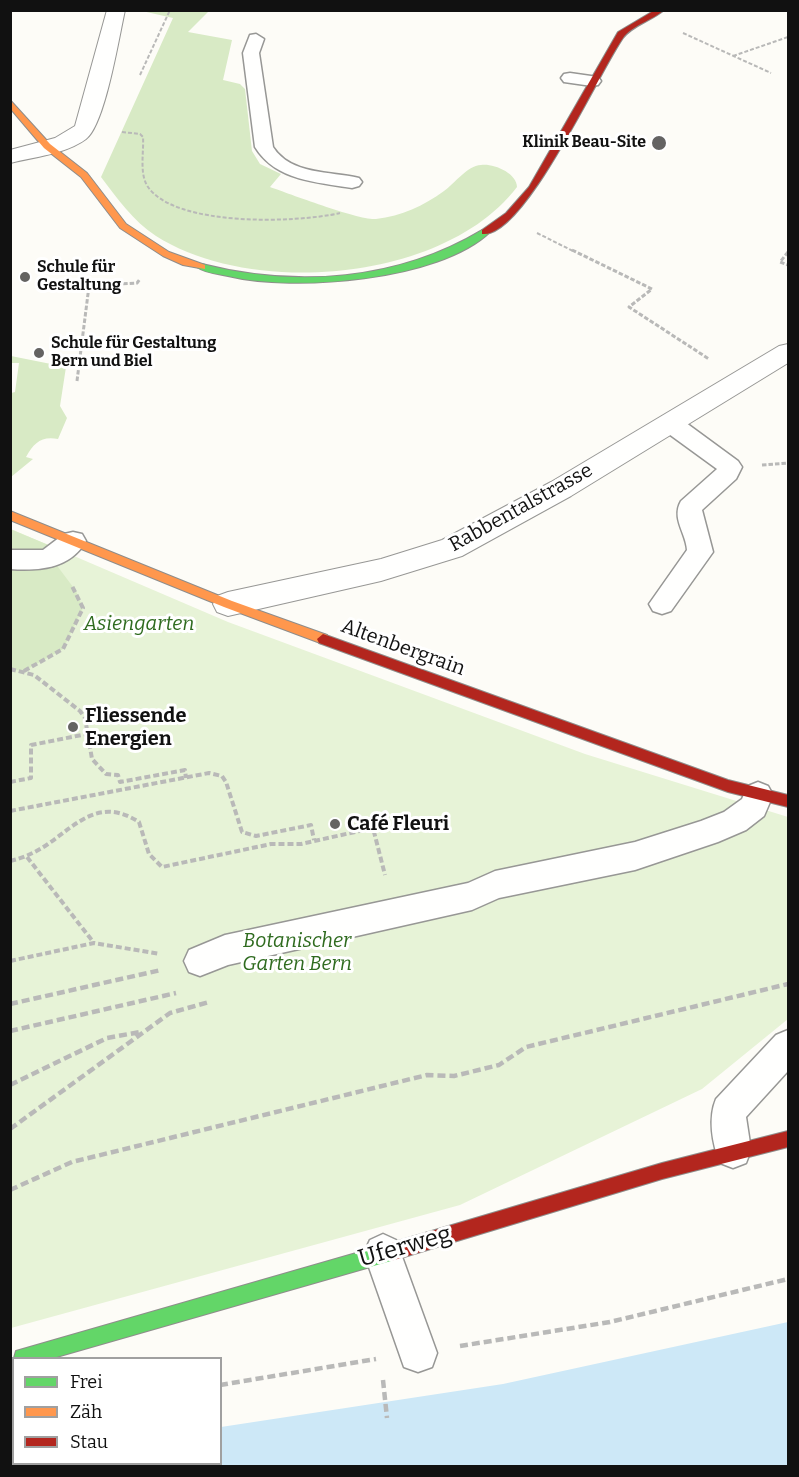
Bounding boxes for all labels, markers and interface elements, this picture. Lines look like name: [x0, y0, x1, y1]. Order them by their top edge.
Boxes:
place label: Klinik Beau-Site: [522, 133, 646, 153]
marker: Klinik Beau-Site: [650, 134, 668, 152]
place label: Schule für Gestaltung: [37, 258, 121, 296]
marker: Schule für Gestaltung: [18, 270, 32, 284]
place label: Schule für Gestaltung Bern und Biel: [51, 334, 216, 372]
marker: Schule für Gestaltung Bern und Biel: [32, 346, 46, 360]
street label: Rabbentalstrasse: [445, 459, 597, 557]
park label: Asiengarten: [84, 612, 194, 636]
street label: Altenbergrain: [338, 615, 468, 681]
place label: Fliessende Energien: [85, 704, 186, 751]
marker: Fliessende Energien: [66, 720, 80, 734]
place label: Café Fleuri: [347, 812, 449, 836]
marker: Café Fleuri: [328, 817, 342, 831]
park label: Botanischer Garten Bern: [242, 929, 352, 976]
street label: Uferweg: [355, 1220, 455, 1274]
legend: [12, 1357, 222, 1465]
text: Frei: [70, 1371, 103, 1393]
text: Zäh: [70, 1401, 102, 1423]
text: Stau: [70, 1431, 108, 1453]

